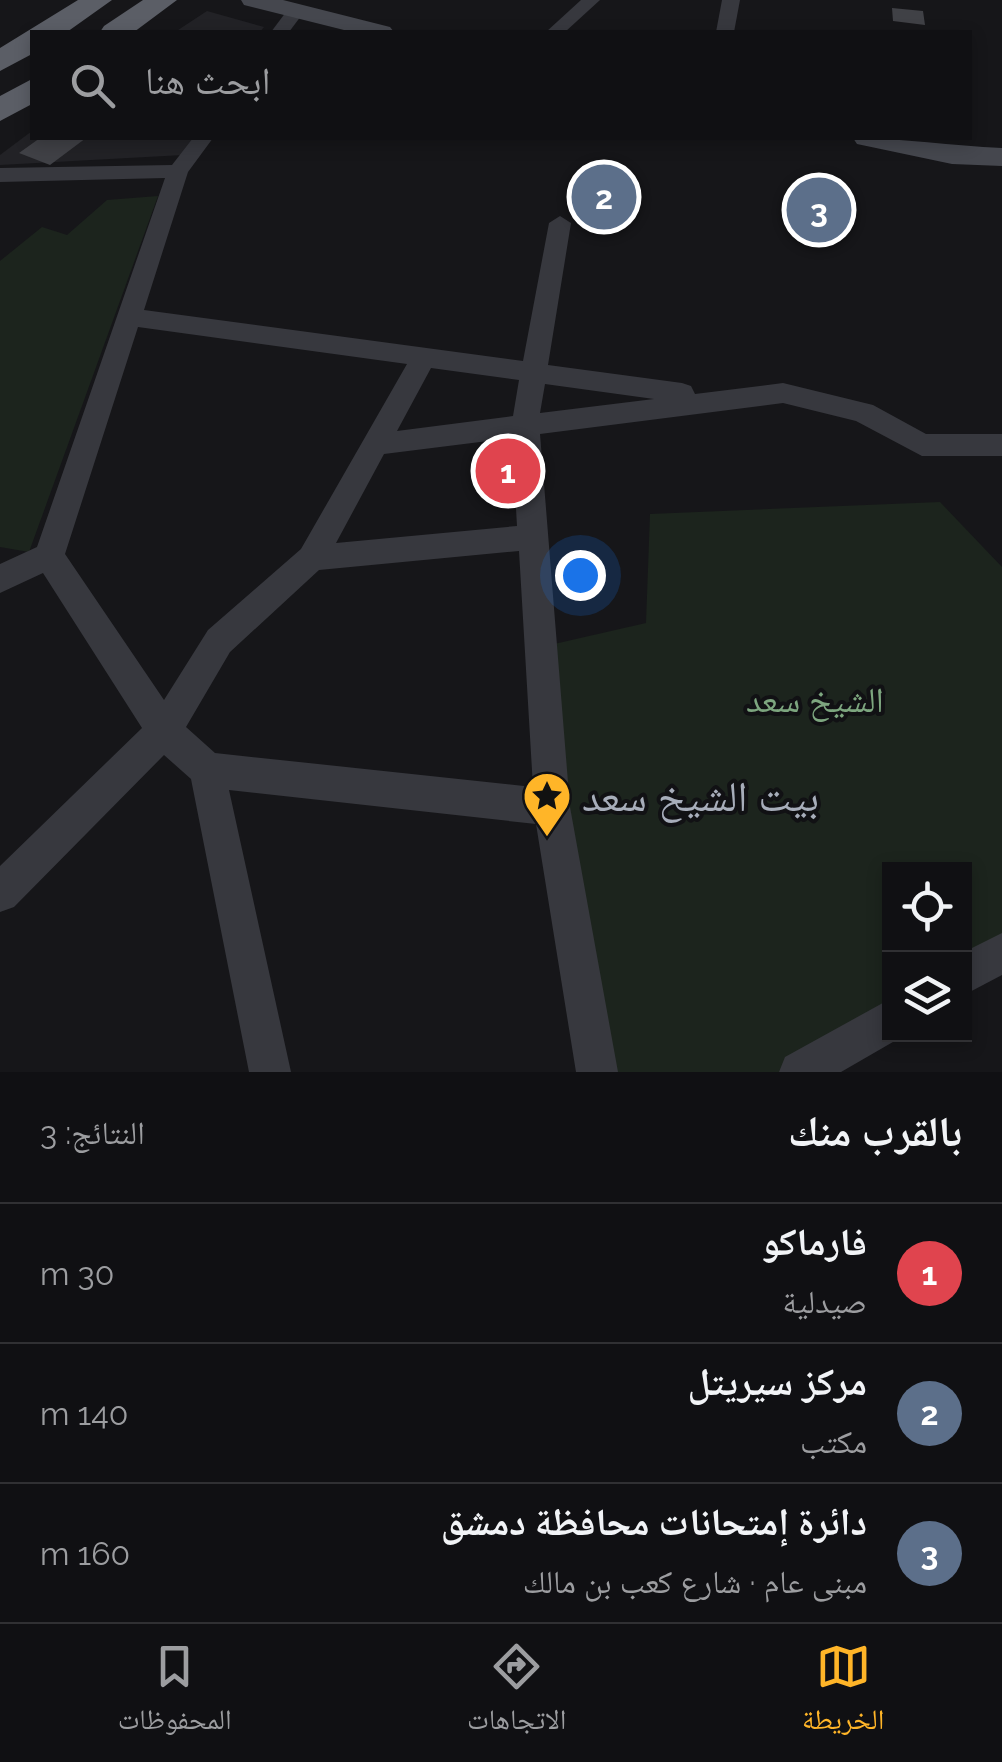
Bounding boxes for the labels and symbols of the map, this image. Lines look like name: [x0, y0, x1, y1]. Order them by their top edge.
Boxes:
pin: 2: [572, 160, 636, 234]
pin: 3: [786, 172, 852, 248]
pin: 1: [476, 434, 540, 508]
your location: [555, 550, 606, 601]
park label: الشيخ سعد: [746, 679, 884, 722]
place icon: بيت الشيخ سعد: [521, 770, 573, 838]
place label: بيت الشيخ سعد: [582, 772, 819, 823]

